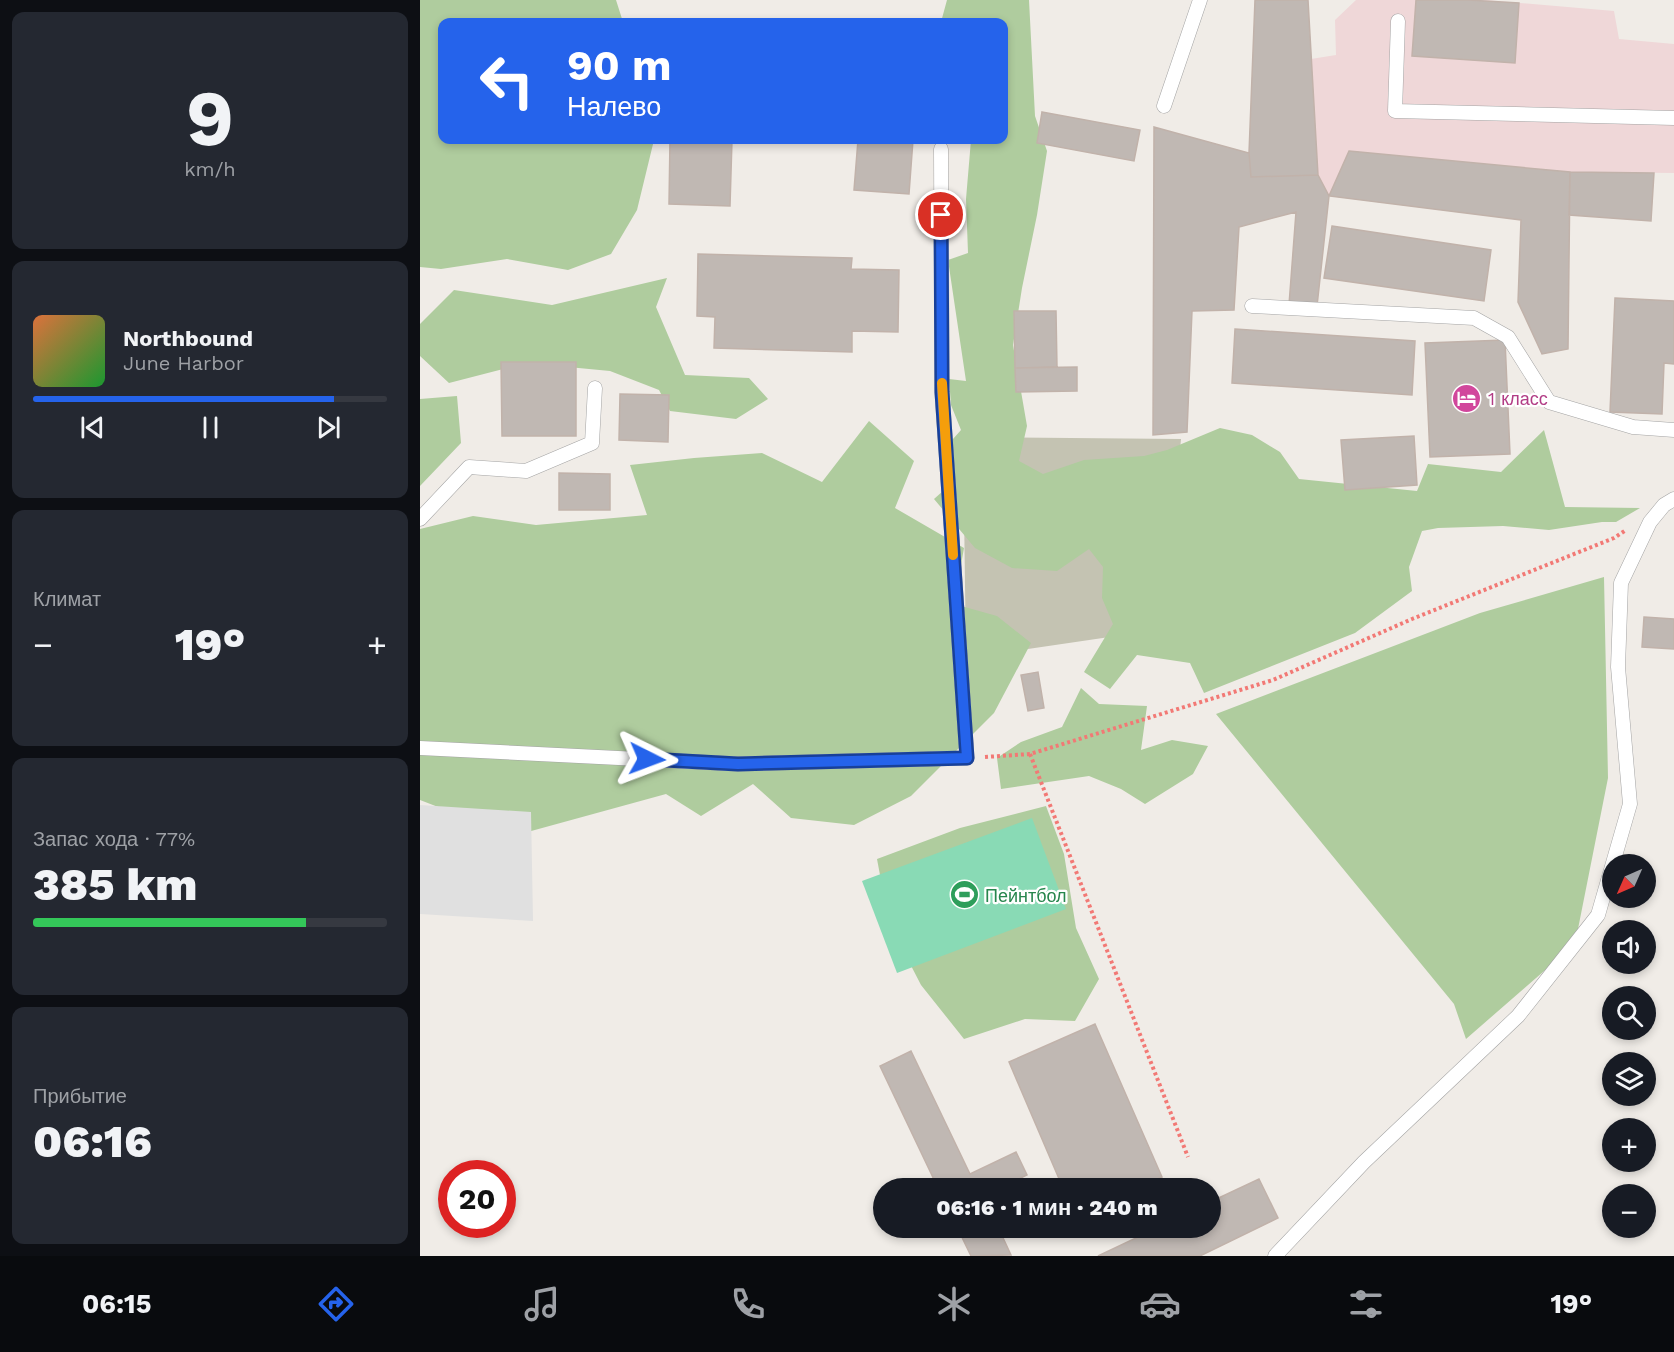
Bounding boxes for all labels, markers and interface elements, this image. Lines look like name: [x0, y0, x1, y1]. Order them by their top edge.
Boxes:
text: 90 m: [567, 41, 671, 90]
icon: left: [468, 42, 546, 120]
text: 9: [186, 72, 234, 164]
text: Налево: [567, 91, 661, 123]
text: km/h: [184, 157, 236, 181]
pin: [915, 189, 966, 240]
icon: arrive: [924, 198, 957, 231]
text: Northbound: [123, 326, 253, 351]
text: June Harbor: [123, 351, 244, 375]
hotel icon: 1 класс: [1451, 382, 1483, 414]
place label: 1 класс: [1488, 388, 1548, 409]
icon: previous: [76, 411, 109, 444]
icon: pause: [194, 411, 227, 444]
icon: next: [312, 411, 345, 444]
text: Климат: [33, 587, 101, 611]
text: 19°: [175, 618, 245, 671]
text: −: [33, 625, 53, 664]
text: +: [367, 625, 387, 664]
position arrow: [615, 727, 679, 791]
text: Запас хода · 77%: [33, 827, 195, 851]
north arrow: [1602, 854, 1656, 908]
map controls: [1602, 854, 1656, 1238]
text: 385 km: [33, 858, 198, 911]
sports icon: Пейнтбол: [948, 879, 980, 911]
place label: Пейнтбол: [985, 885, 1067, 906]
button: sound: [1602, 920, 1656, 974]
button: search: [1602, 986, 1656, 1040]
button: layers: [1602, 1052, 1656, 1106]
text: Прибытие: [33, 1084, 127, 1108]
text: 06:16: [33, 1115, 152, 1168]
button: +: [1602, 1118, 1656, 1172]
speed limit sign: 20: [438, 1160, 516, 1238]
button: −: [1602, 1184, 1656, 1238]
text: 06:16 · 1 мин · 240 m: [936, 1195, 1158, 1220]
icon: directions: [315, 1283, 357, 1325]
icon: music: [521, 1283, 563, 1325]
icon: phone: [727, 1283, 769, 1325]
icon: climate: [933, 1283, 975, 1325]
icon: car: [1139, 1283, 1181, 1325]
icon: filters: [1345, 1283, 1387, 1325]
text: 06:15: [82, 1288, 151, 1320]
text: 19°: [1550, 1288, 1592, 1320]

